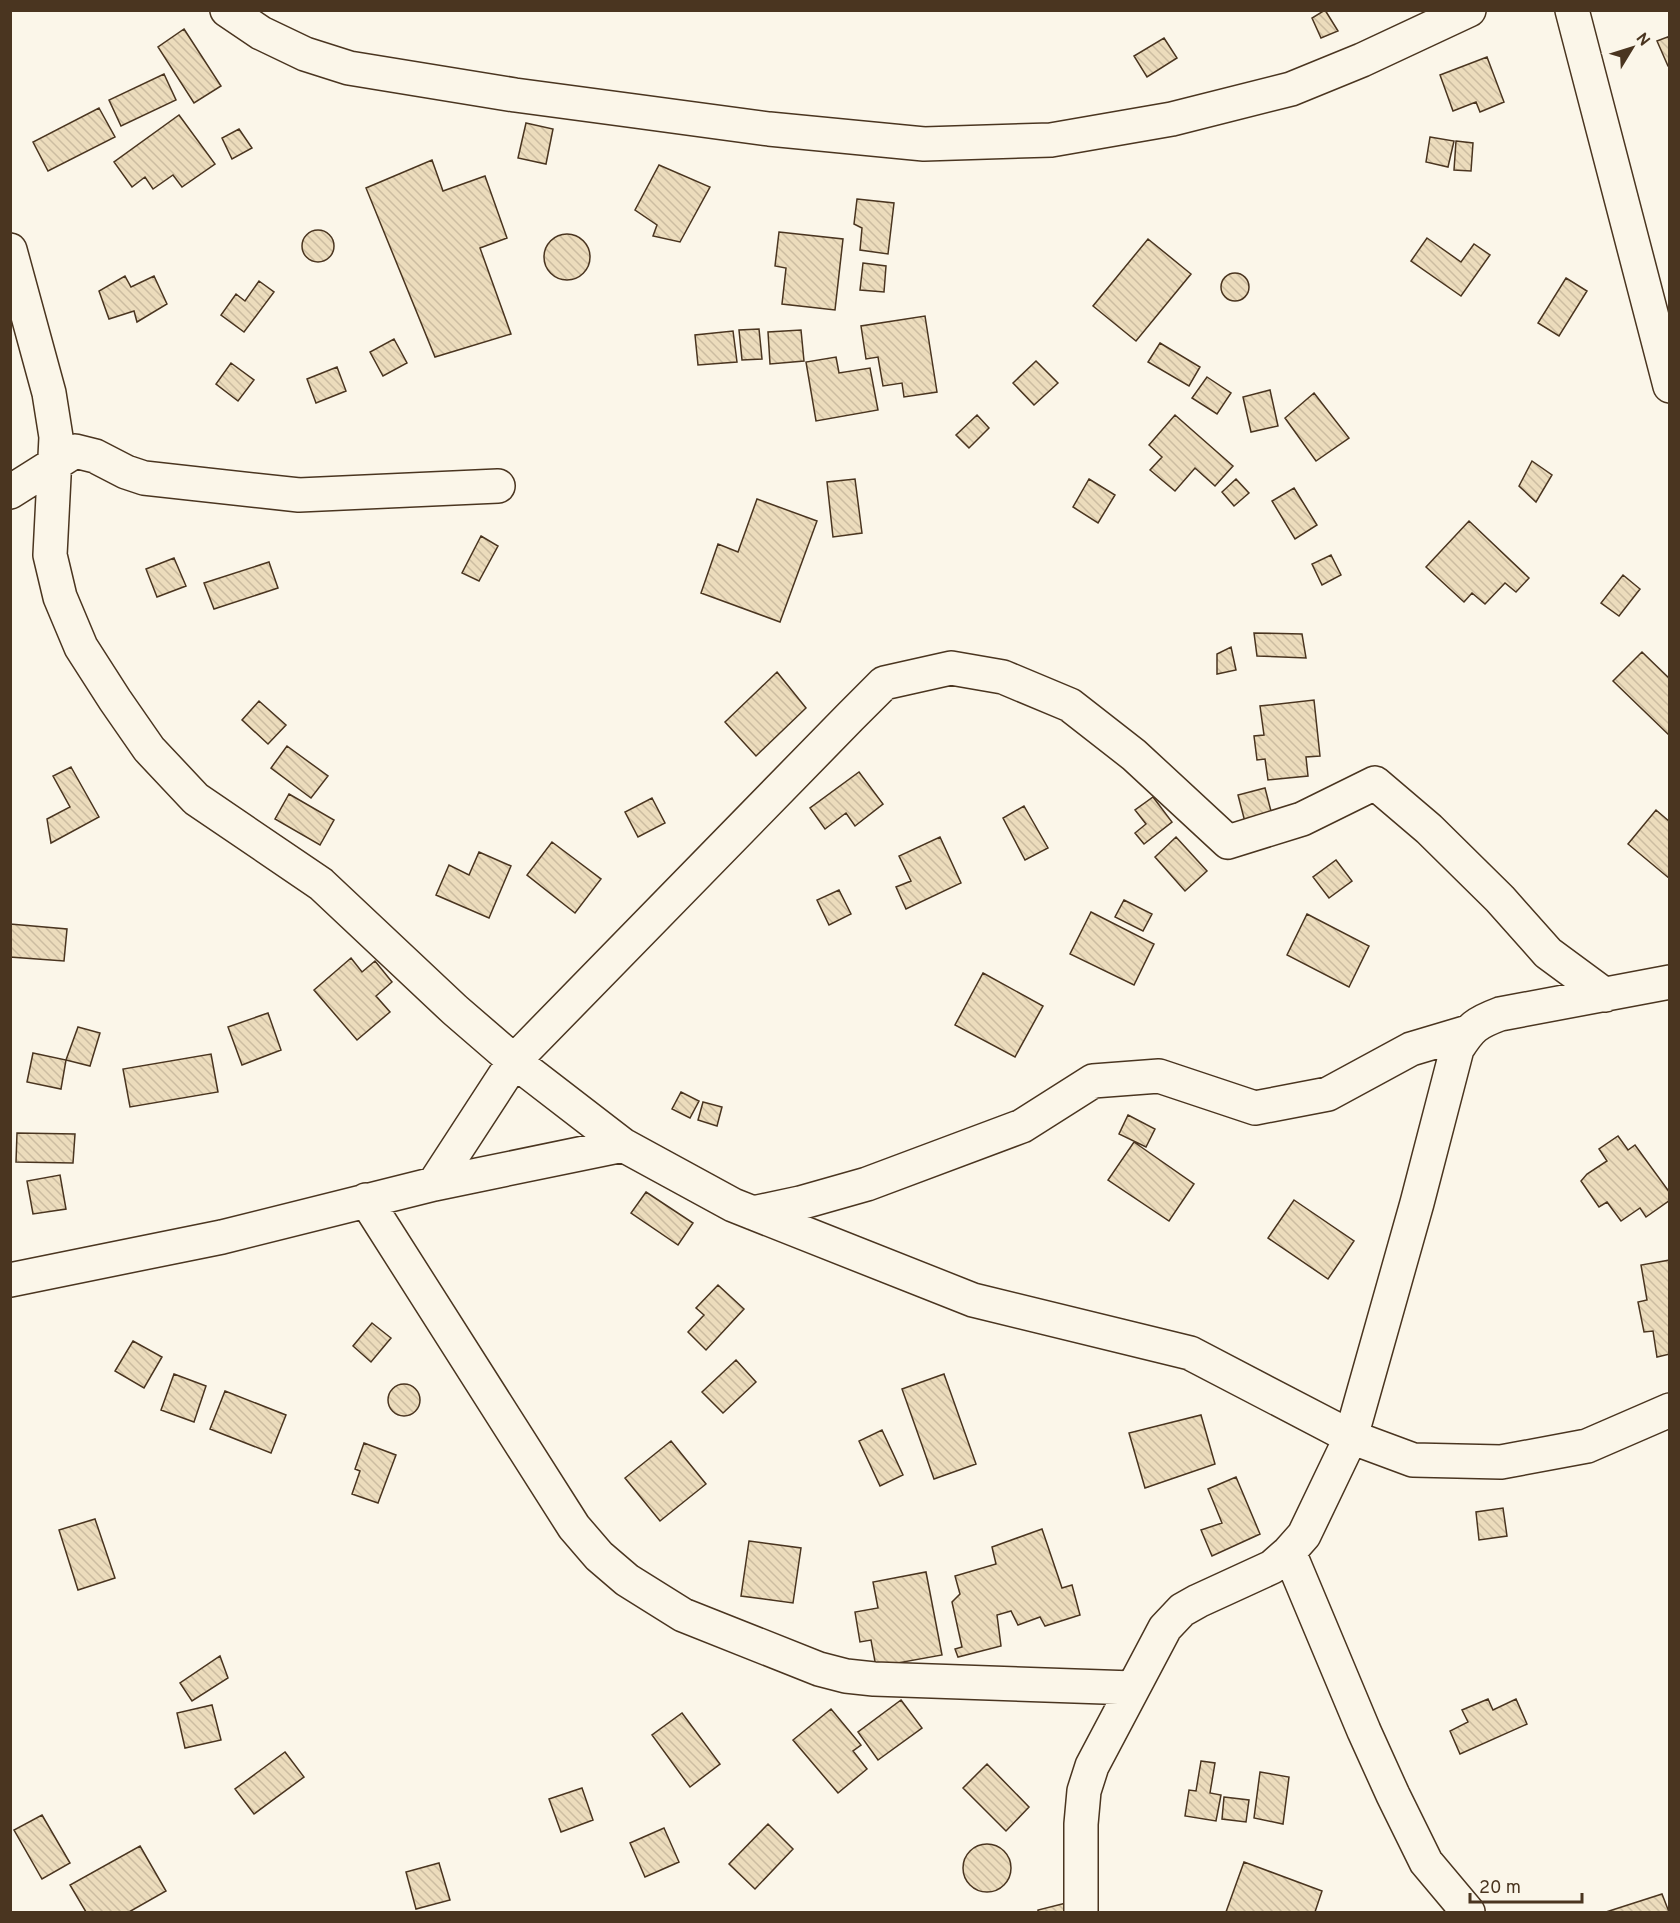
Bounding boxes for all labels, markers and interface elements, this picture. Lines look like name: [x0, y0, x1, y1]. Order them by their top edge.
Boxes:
north arrow: [1602, 18, 1662, 78]
text: N: [1631, 29, 1654, 51]
scale bar: [1470, 1866, 1582, 1904]
text: 20 m: [1479, 1877, 1521, 1900]

